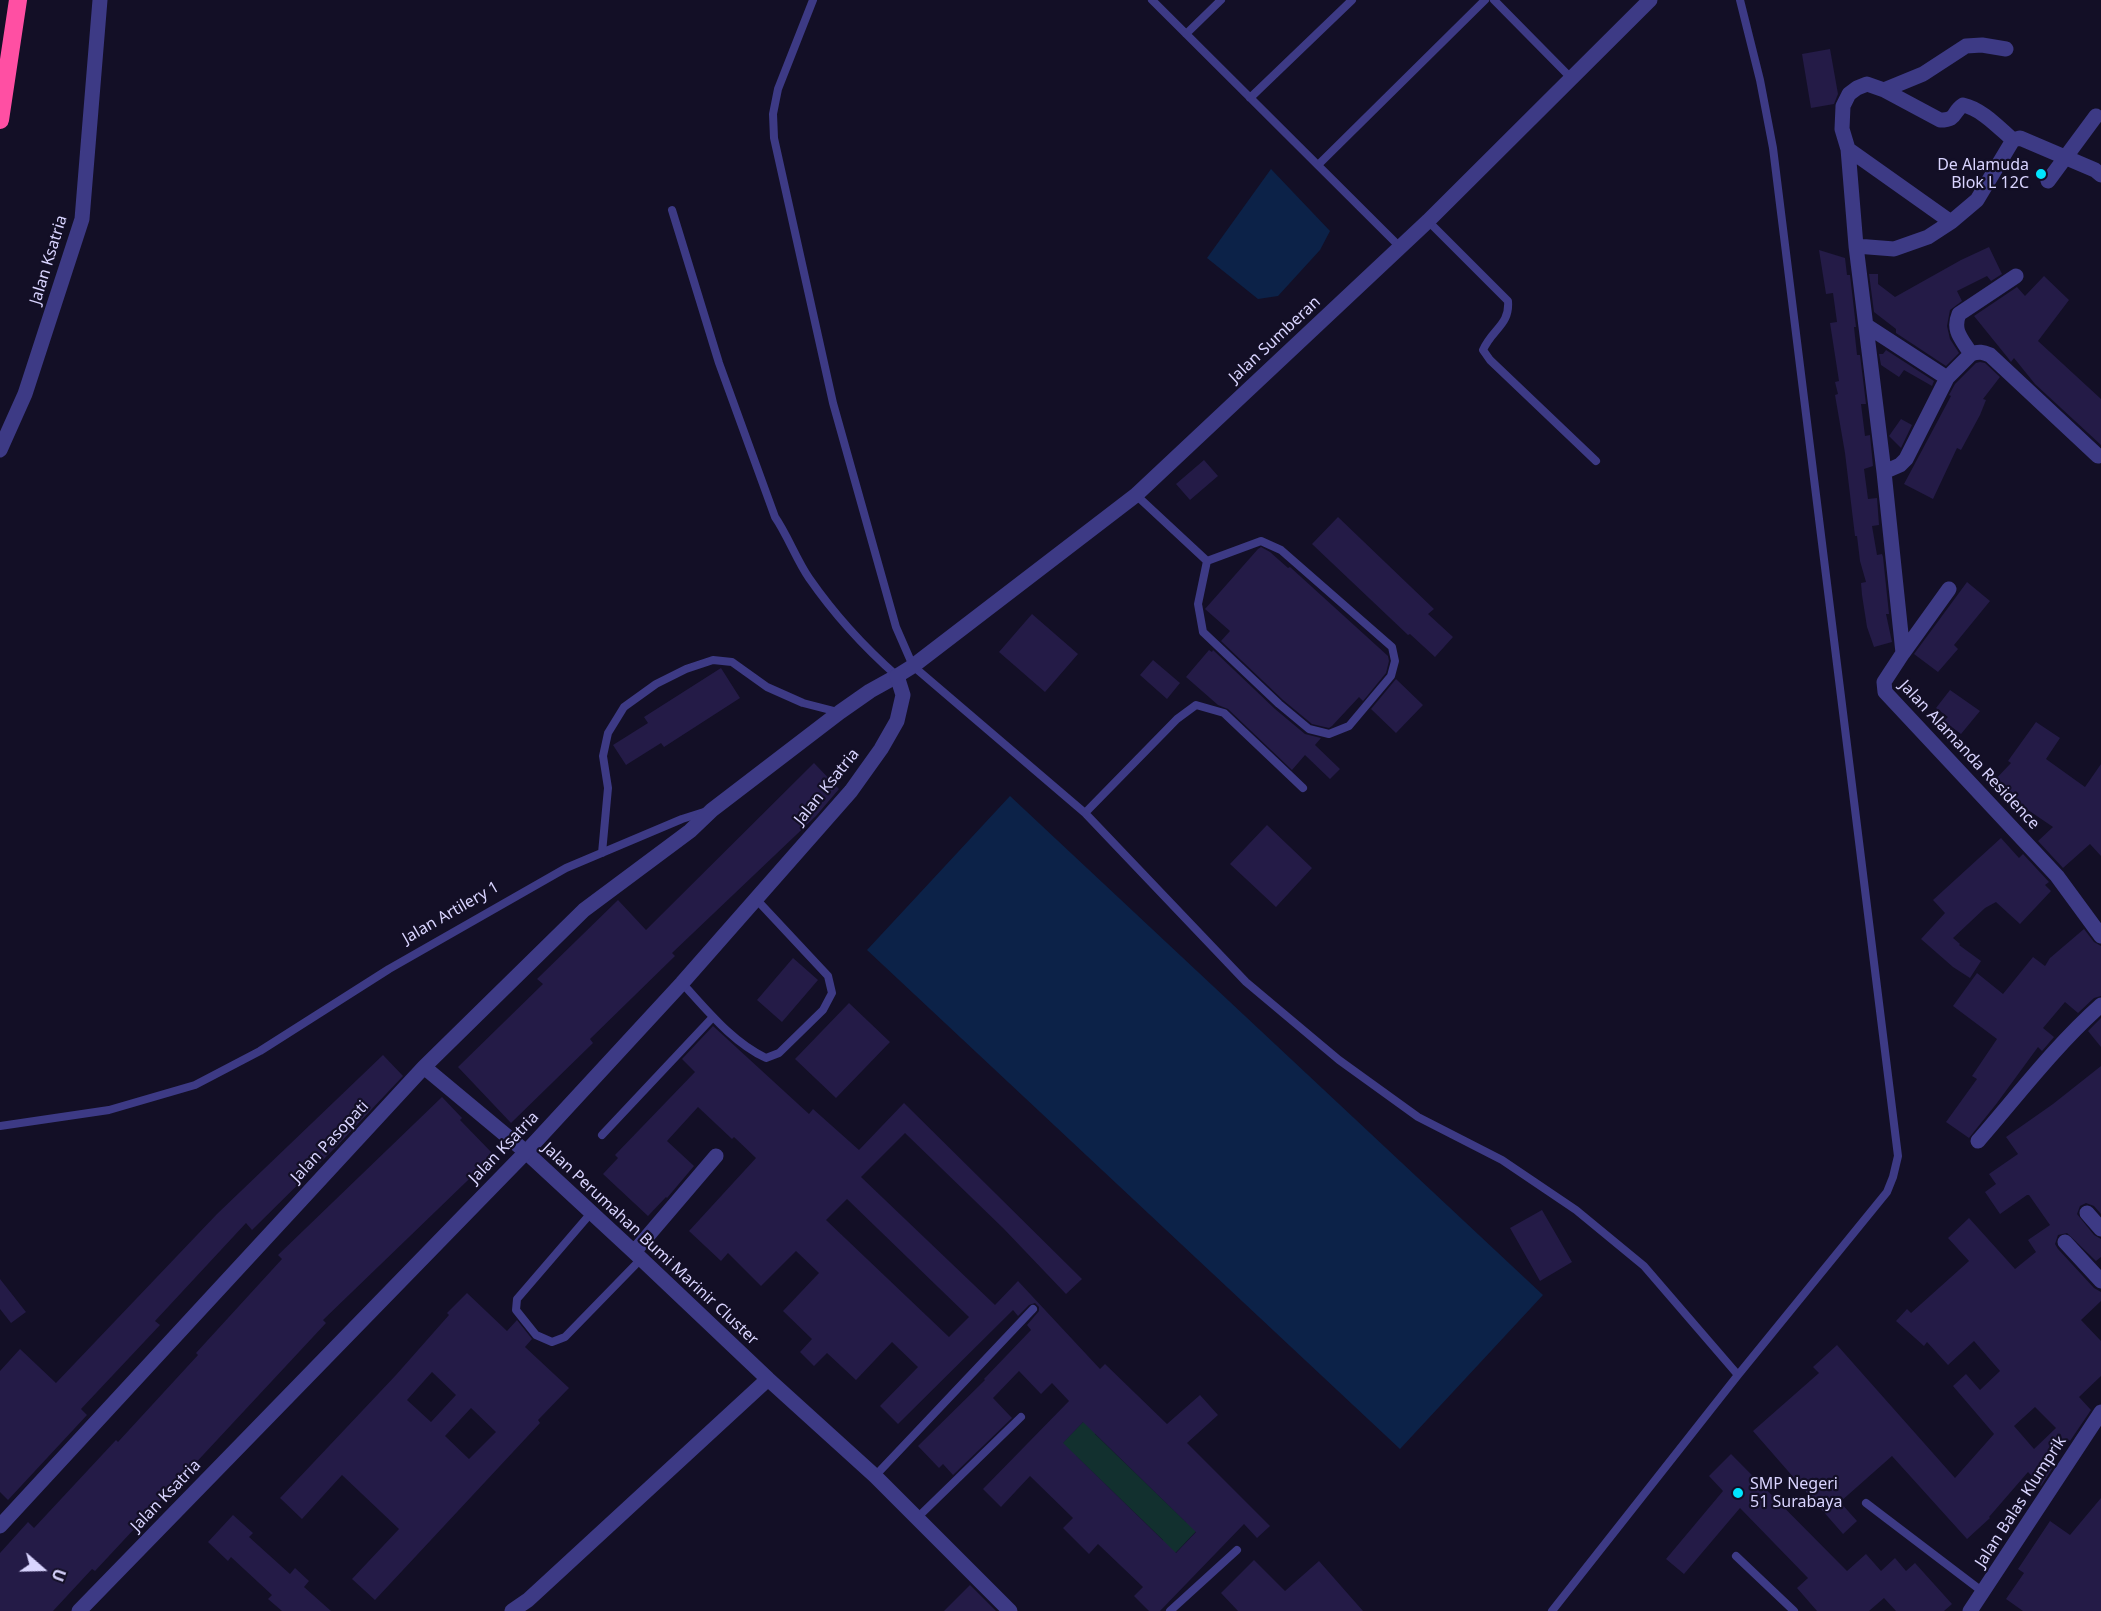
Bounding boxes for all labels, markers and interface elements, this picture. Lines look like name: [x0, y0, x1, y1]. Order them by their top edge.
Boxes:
place label: De Alamuda Blok L 12C: [1937, 155, 2029, 193]
marker: De Alamuda Blok L 12C: [2034, 167, 2048, 181]
street label: Jalan Ksatria: [26, 213, 72, 307]
street label: Jalan Sumberan: [1225, 293, 1325, 387]
street label: Jalan Alamanda Residence: [1895, 676, 2043, 834]
street label: Jalan Ksatria: [790, 745, 864, 829]
street label: Jalan Artilery 1: [399, 878, 503, 948]
street label: Jalan Pasopati: [287, 1097, 373, 1187]
street label: Jalan Ksatria: [465, 1108, 543, 1188]
street label: Jalan Perumahan Bumi Marinir Cluster: [538, 1139, 762, 1349]
street label: Jalan Balas Klumprik: [1971, 1433, 2071, 1571]
street label: Jalan Ksatria: [127, 1456, 205, 1536]
place label: SMP Negeri 51 Surabaya: [1750, 1474, 1842, 1512]
marker: SMP Negeri 51 Surabaya: [1731, 1486, 1745, 1500]
north arrow: [12, 1539, 72, 1599]
text: U: [47, 1566, 71, 1585]

